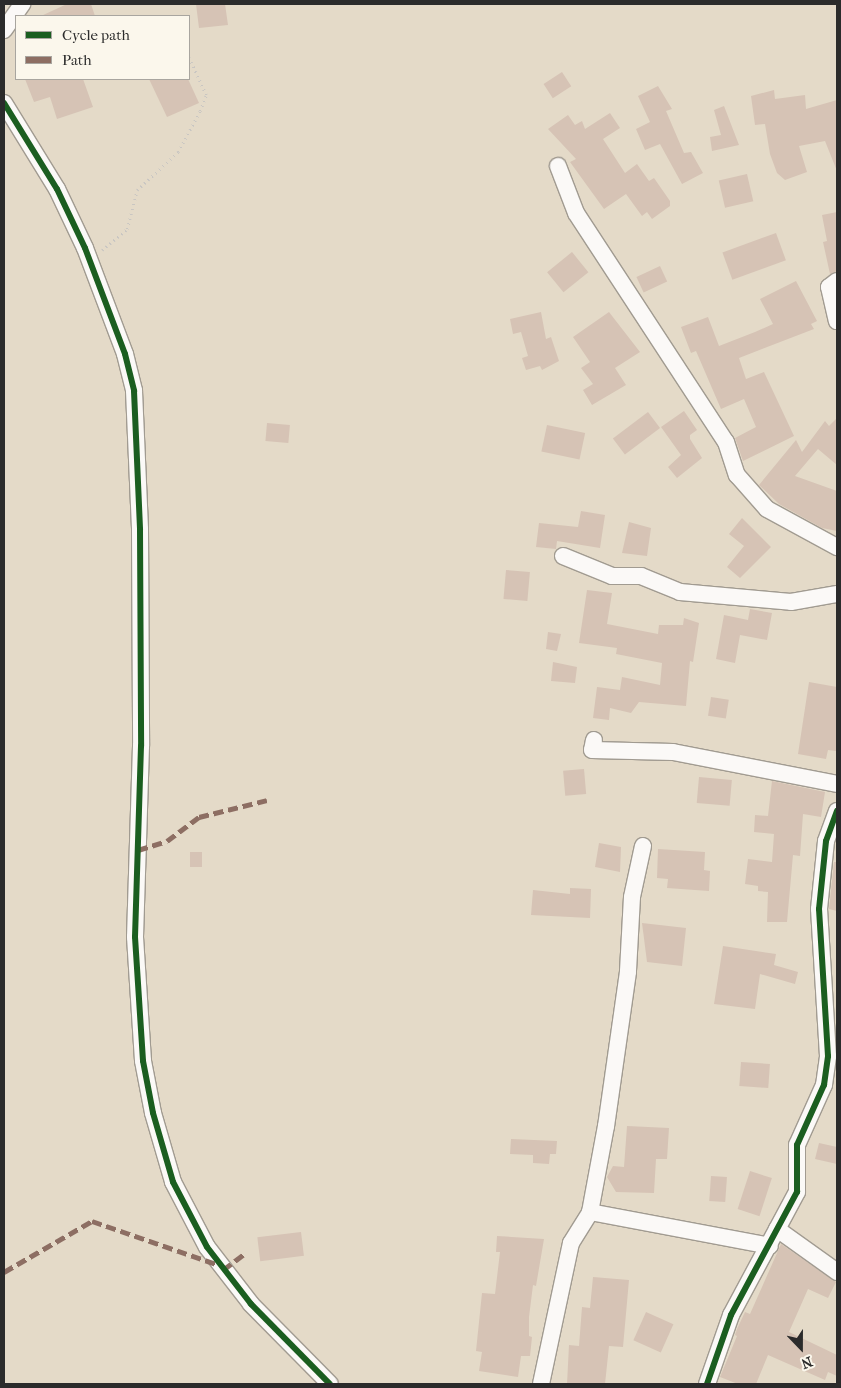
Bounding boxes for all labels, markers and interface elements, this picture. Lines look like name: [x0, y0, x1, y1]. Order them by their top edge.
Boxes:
legend: [15, 15, 190, 80]
text: Cycle path: [62, 26, 130, 44]
text: Path: [62, 51, 92, 69]
north arrow: [776, 1323, 826, 1373]
text: N: [799, 1353, 815, 1372]

